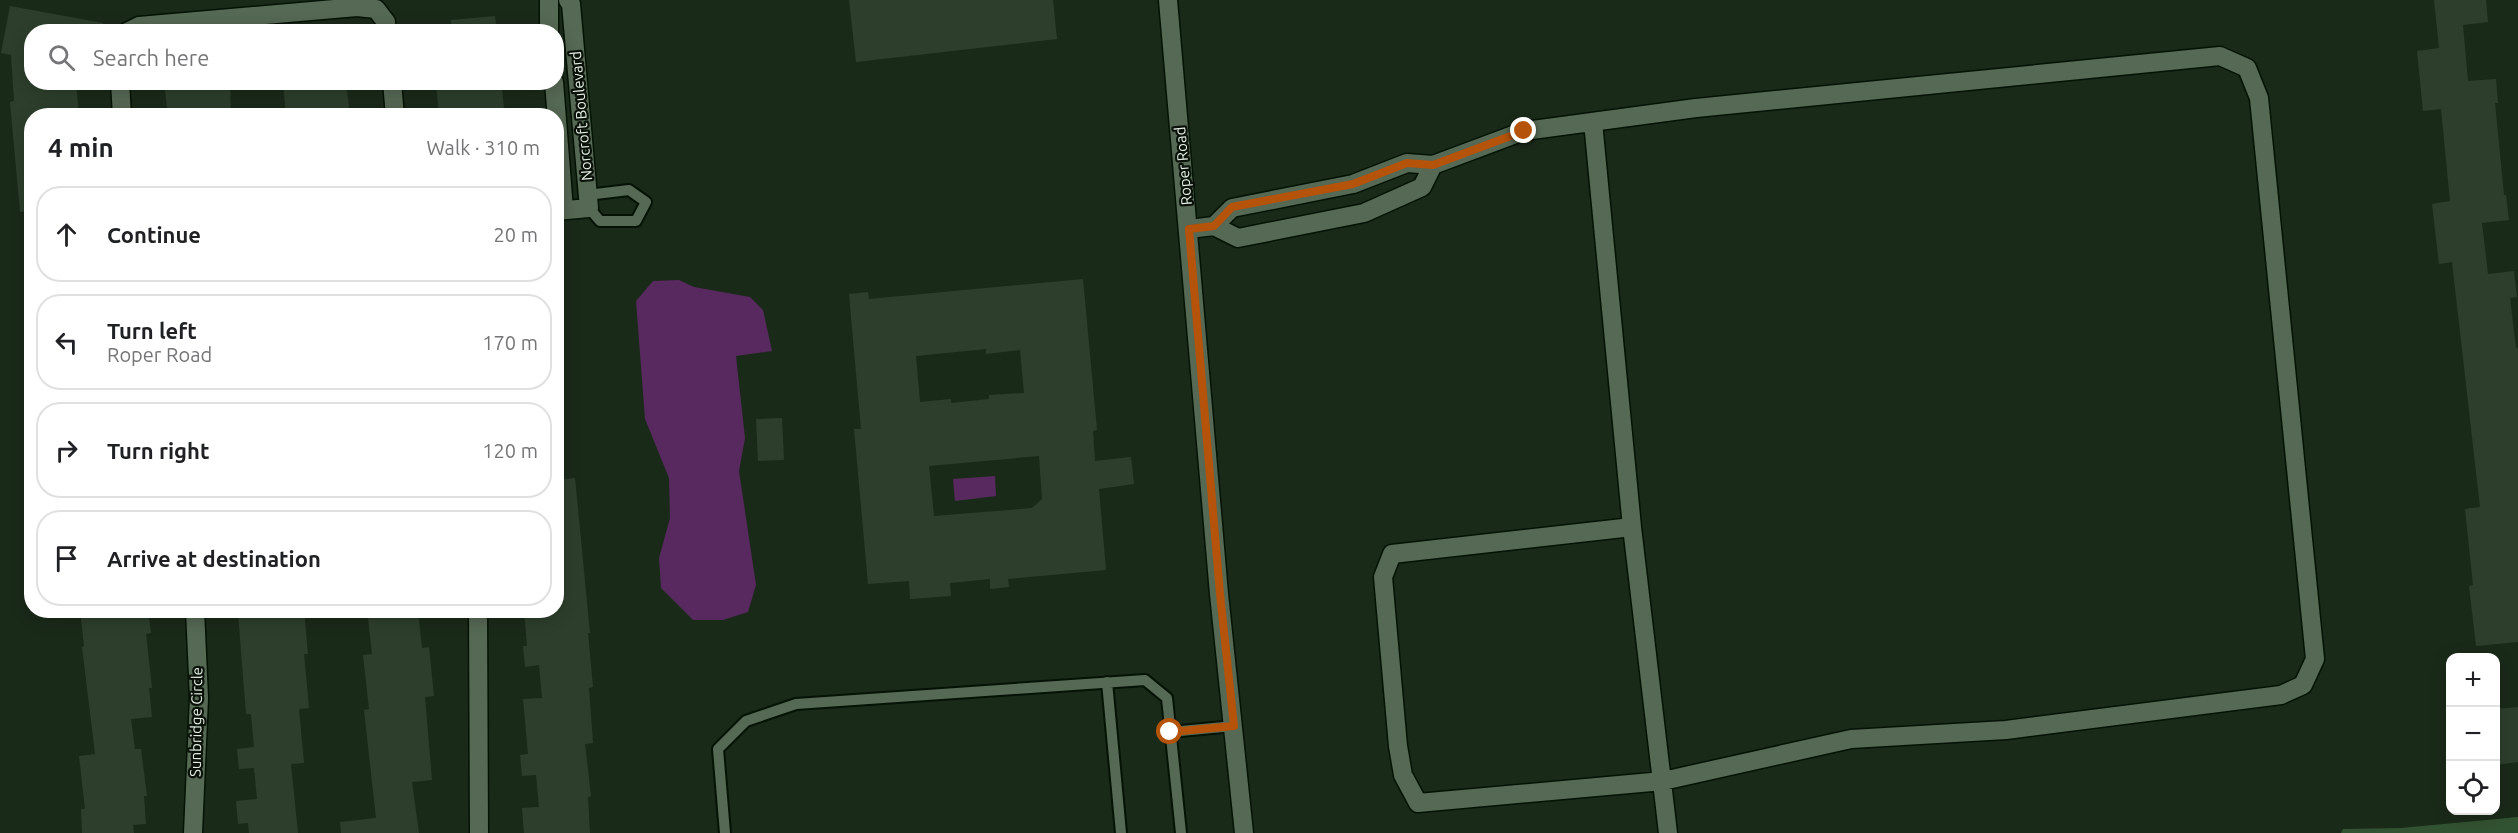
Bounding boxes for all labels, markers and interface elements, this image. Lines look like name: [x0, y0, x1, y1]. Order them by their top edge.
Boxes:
search box: [24, 24, 564, 90]
icon: search: [45, 41, 78, 74]
text: Search here: [93, 45, 209, 70]
street label: Norcroft Boulevard: [567, 50, 595, 182]
route end: [1510, 117, 1536, 143]
street label: Roper Road: [1171, 126, 1195, 206]
text: 4 min: [48, 133, 114, 162]
text: Walk · 310 m: [427, 136, 540, 159]
icon: ahead: [50, 218, 83, 251]
text: Continue: [107, 222, 201, 247]
text: 20 m: [494, 223, 538, 246]
text: Turn left: [107, 318, 197, 343]
icon: left: [50, 326, 83, 359]
text: 170 m: [482, 331, 538, 354]
text: Roper Road: [107, 343, 212, 366]
icon: right: [50, 434, 83, 467]
text: Turn right: [107, 438, 209, 463]
text: 120 m: [482, 439, 538, 462]
icon: arrive: [50, 542, 83, 575]
text: Arrive at destination: [107, 546, 321, 571]
map controls: [2446, 653, 2500, 815]
button: +: [2446, 653, 2500, 707]
street label: Sunbridge Circle: [187, 667, 205, 777]
button: −: [2446, 707, 2500, 761]
route start: [1156, 718, 1182, 744]
button: locate: [2446, 761, 2500, 815]

